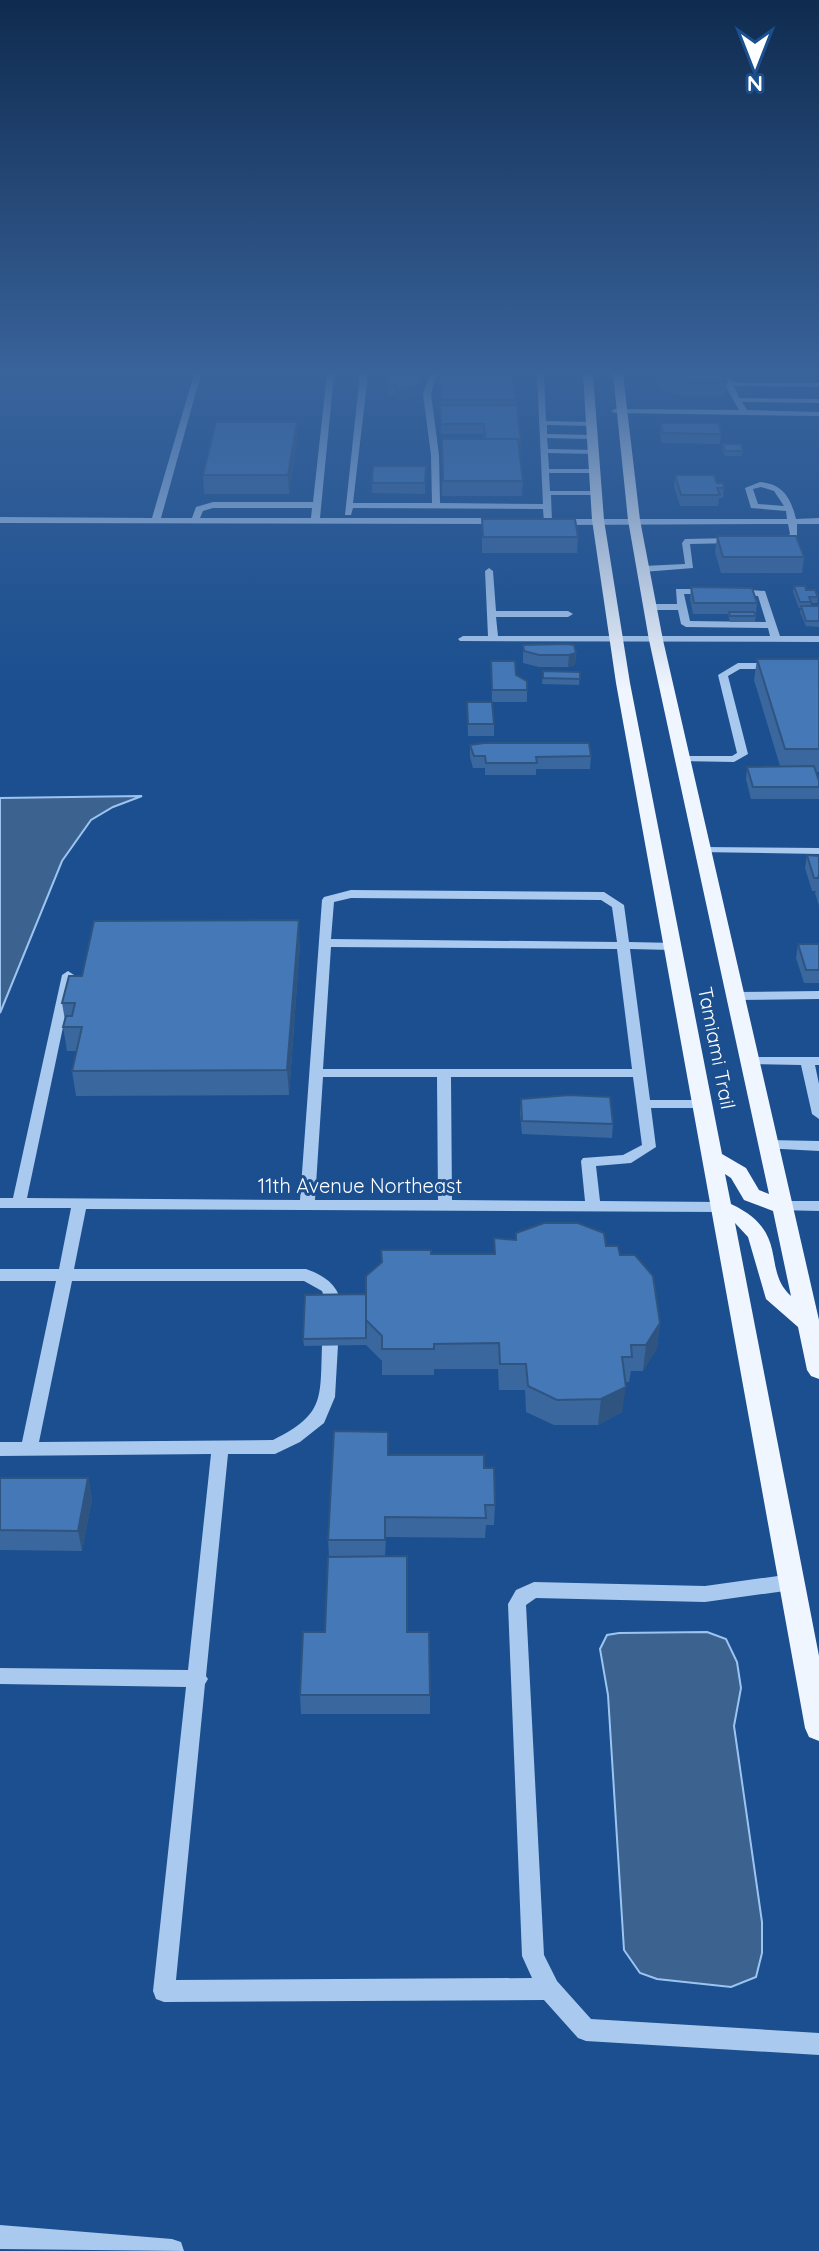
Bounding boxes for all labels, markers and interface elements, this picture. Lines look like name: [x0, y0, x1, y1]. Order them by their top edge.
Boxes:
north arrow: [715, 24, 795, 104]
text: N: [747, 70, 763, 98]
street label: Tamiami Trail: [693, 985, 741, 1111]
street label: 11th Avenue Northeast: [258, 1173, 462, 1198]

